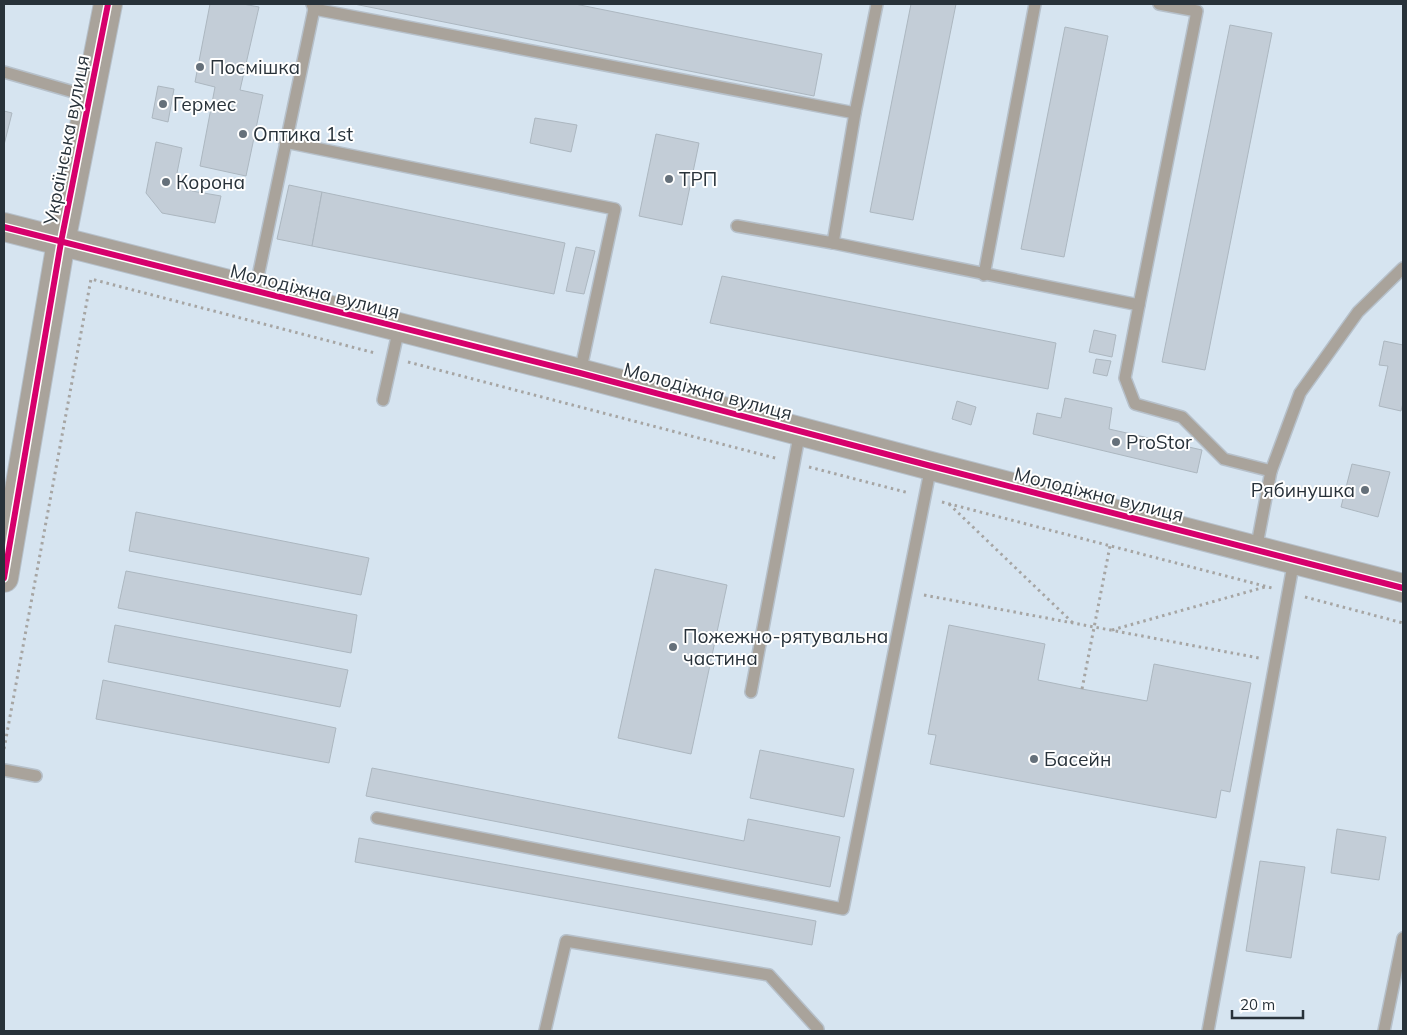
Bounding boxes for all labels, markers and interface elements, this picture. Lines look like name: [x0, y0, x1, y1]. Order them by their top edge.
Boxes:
street label: Українська вулиця: [38, 53, 94, 228]
place label: Посмішка: [210, 55, 300, 79]
marker: Посмішка: [194, 61, 206, 73]
place label: Гермес: [173, 92, 236, 116]
marker: Гермес: [157, 98, 169, 110]
place label: Оптика 1st: [253, 122, 353, 146]
marker: Оптика 1st: [237, 128, 249, 140]
place label: ТРП: [679, 167, 717, 191]
place label: Корона: [176, 170, 245, 194]
marker: ТРП: [663, 173, 675, 185]
marker: Корона: [160, 176, 172, 188]
street label: Молодіжна вулиця: [228, 258, 402, 324]
street label: Молодіжна вулиця: [621, 357, 795, 425]
place label: ProStor: [1126, 430, 1192, 454]
marker: ProStor: [1110, 436, 1122, 448]
street label: Молодіжна вулиця: [1012, 461, 1186, 527]
place label: Рябинушка: [1251, 478, 1355, 502]
marker: Рябинушка: [1359, 484, 1371, 496]
place label: Пожежно-рятувальна частина: [683, 624, 888, 670]
marker: Пожежно-рятувальна частина: [667, 641, 679, 653]
place label: Басейн: [1044, 747, 1111, 771]
marker: Басейн: [1028, 753, 1040, 765]
scale bar: [1232, 988, 1303, 1020]
text: 20 m: [1240, 995, 1275, 1014]

